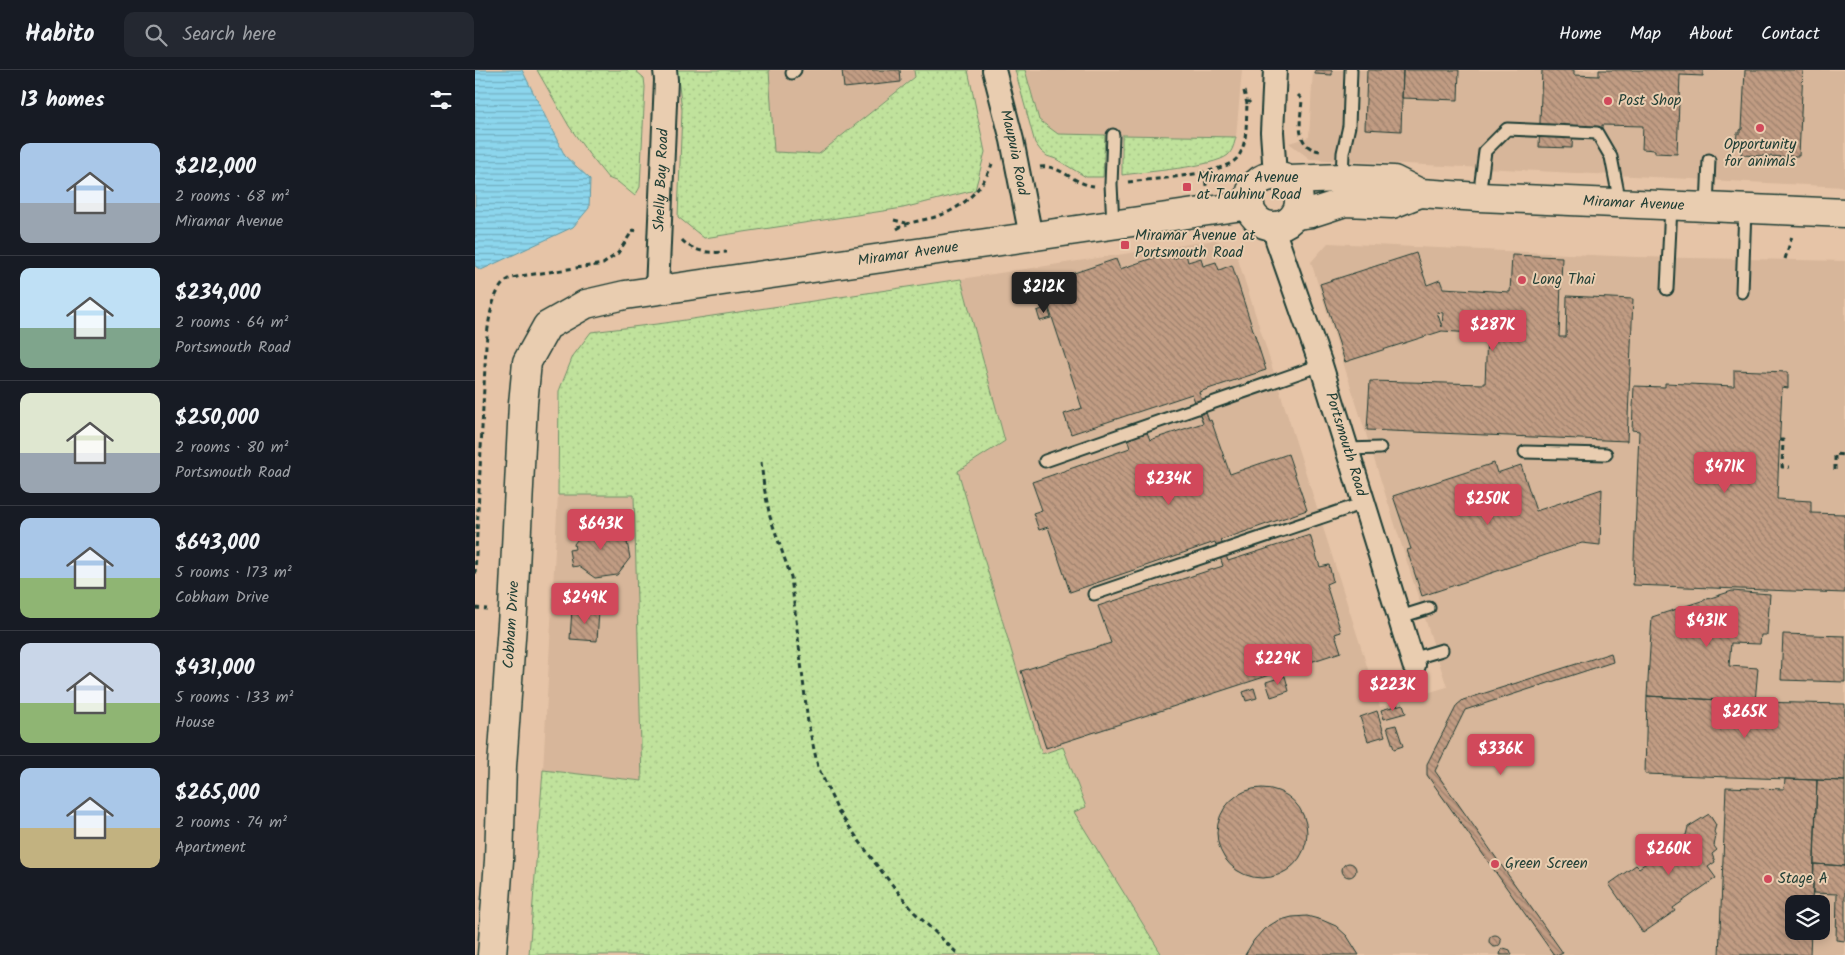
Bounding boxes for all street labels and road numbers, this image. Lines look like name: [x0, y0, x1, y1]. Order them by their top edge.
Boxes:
street label: Maupuia Road: [993, 107, 1035, 198]
street label: Shelly Bay Road: [648, 128, 676, 232]
street label: Miramar Avenue: [1582, 190, 1685, 218]
street label: Miramar Avenue: [856, 235, 960, 273]
street label: Portsmouth Road: [1318, 389, 1373, 500]
street label: Cobham Drive: [497, 580, 526, 669]

